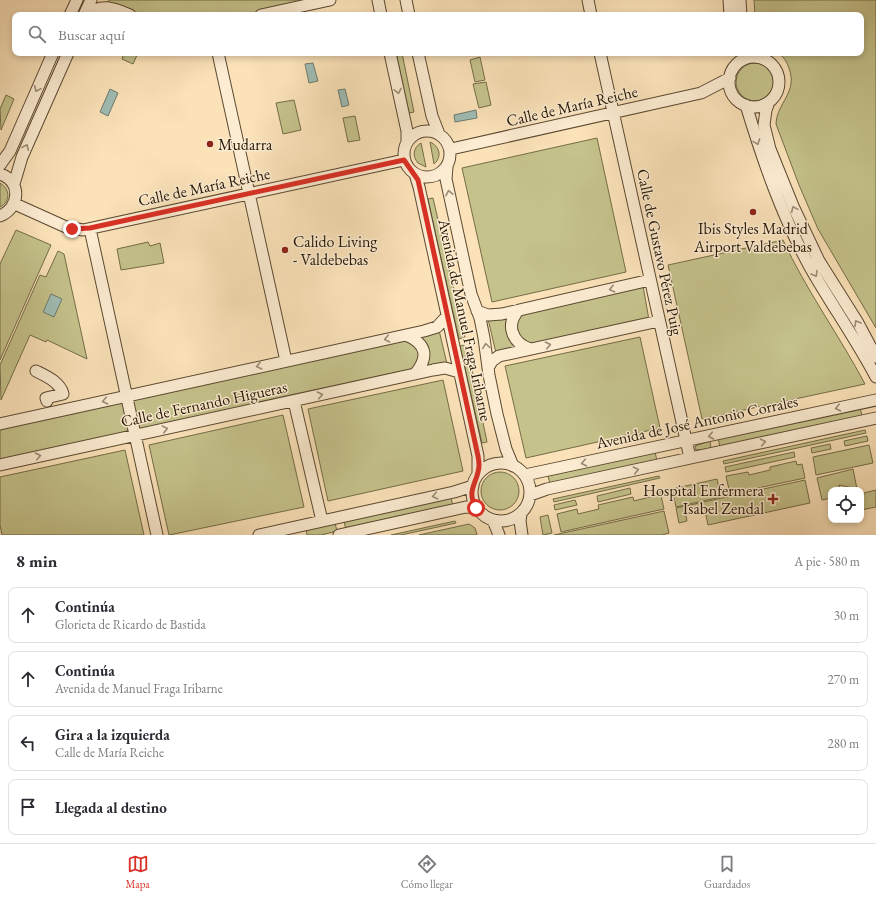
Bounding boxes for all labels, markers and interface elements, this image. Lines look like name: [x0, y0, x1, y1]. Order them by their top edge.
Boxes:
search box: [12, 12, 864, 56]
icon: search: [26, 23, 48, 45]
text: Buscar aquí: [58, 25, 125, 44]
street label: Calle de María Reiche: [504, 81, 640, 131]
one-way arrow: [34, 84, 42, 92]
one-way arrow: [393, 88, 401, 94]
place label: Mudarra: [218, 134, 273, 155]
marker: Mudarra: [205, 139, 215, 149]
one-way arrow: [753, 139, 761, 146]
one-way arrow: [21, 144, 29, 152]
street label: Calle de María Reiche: [136, 163, 272, 211]
street label: Calle de Gustavo Pérez Puig: [632, 167, 688, 338]
one-way arrow: [445, 189, 453, 196]
one-way arrow: [791, 206, 799, 214]
marker: Ibis Styles Madrid Airport Valdebebas: [748, 207, 758, 217]
street label: Avenida de Manuel Fraga Iribarne: [433, 216, 497, 423]
place label: Ibis Styles Madrid Airport Valdebebas: [693, 218, 812, 257]
route end: [63, 220, 81, 238]
place label: Calido Living - Valdebebas: [293, 231, 378, 270]
marker: Calido Living - Valdebebas: [280, 245, 290, 255]
one-way arrow: [810, 270, 817, 277]
one-way arrow: [608, 284, 615, 292]
one-way arrow: [855, 320, 862, 327]
one-way arrow: [383, 335, 390, 343]
one-way arrow: [545, 342, 551, 350]
one-way arrow: [482, 343, 491, 349]
one-way arrow: [256, 362, 263, 370]
street label: Calle de Fernando Higueras: [119, 376, 289, 432]
street label: Avenida de José Antonio Corrales: [593, 390, 800, 454]
one-way arrow: [316, 392, 323, 400]
one-way arrow: [102, 396, 108, 404]
one-way arrow: [835, 404, 841, 412]
one-way arrow: [162, 425, 168, 433]
one-way arrow: [708, 431, 714, 439]
one-way arrow: [760, 439, 766, 447]
one-way arrow: [35, 453, 41, 461]
one-way arrow: [581, 459, 587, 467]
one-way arrow: [633, 466, 639, 474]
place label: Hospital Enfermera Isabel Zendal: [643, 480, 765, 519]
map controls: [828, 487, 864, 523]
button: locate: [828, 487, 864, 523]
one-way arrow: [432, 492, 438, 500]
marker: Hospital Enfermera Isabel Zendal: [767, 493, 779, 505]
route start: [467, 499, 485, 517]
text: 8 min: [16, 550, 57, 572]
text: A pie · 580 m: [794, 553, 860, 570]
text: Continúa: [55, 597, 115, 616]
icon: ahead: [17, 604, 39, 626]
text: 30 m: [834, 607, 859, 624]
text: Glorieta de Ricardo de Bastida: [55, 616, 206, 633]
text: Continúa: [55, 661, 115, 680]
icon: ahead: [17, 668, 39, 690]
text: 270 m: [828, 671, 859, 688]
text: Avenida de Manuel Fraga Iribarne: [55, 680, 223, 697]
text: Gira a la izquierda: [55, 725, 170, 744]
icon: left: [17, 732, 39, 754]
text: 280 m: [828, 735, 859, 752]
text: Calle de María Reiche: [55, 744, 164, 761]
icon: arrive: [17, 796, 39, 818]
text: Llegada al destino: [55, 798, 167, 817]
tab: Mapa: [126, 853, 150, 891]
tab: Cómo llegar: [401, 853, 453, 891]
tab: Guardados: [704, 853, 750, 891]

